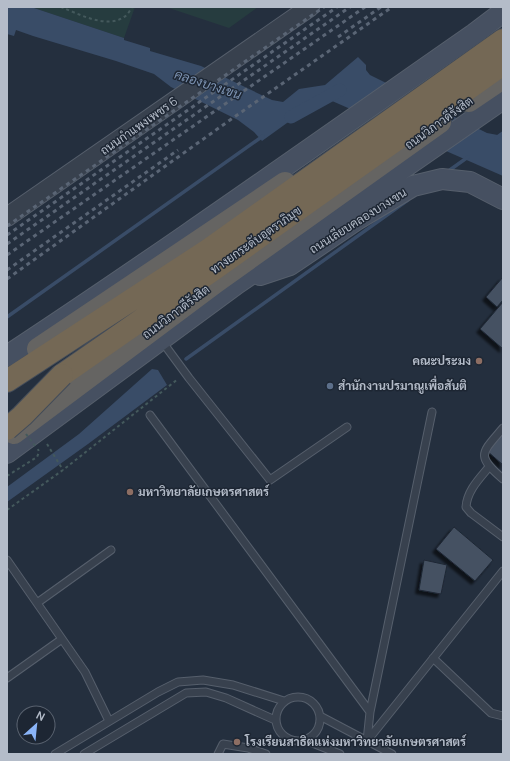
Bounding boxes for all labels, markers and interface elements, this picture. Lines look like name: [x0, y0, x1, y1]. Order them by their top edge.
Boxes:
water label: คลองบางเขน: [172, 65, 245, 104]
street label: ถนนกำแพงเพชร 6: [96, 92, 181, 159]
street label: ถนนวิภาวดีรังสิต: [401, 92, 476, 153]
street label: ถนนเลียบคลองบางเขน: [306, 184, 410, 257]
street label: ทางยกระดับอุตราภิมุข: [207, 202, 305, 278]
street label: ถนนวิภาวดีรังสิต: [138, 281, 213, 343]
place label: คณะประมง: [412, 352, 471, 369]
marker: คณะประมง: [474, 356, 484, 366]
place label: สำนักงานปรมาณูเพื่อสันติ: [338, 375, 467, 394]
marker: สำนักงานปรมาณูเพื่อสันติ: [325, 381, 335, 391]
place label: มหาวิทยาลัยเกษตรศาสตร์: [138, 483, 270, 500]
marker: มหาวิทยาลัยเกษตรศาสตร์: [125, 487, 135, 497]
north arrow: [16, 705, 56, 745]
text: N: [34, 707, 48, 724]
place label: โรงเรียนสาธิตแห่งมหาวิทยาลัยเกษตรศาสตร์: [244, 733, 467, 750]
marker: โรงเรียนสาธิตแห่งมหาวิทยาลัยเกษตรศาสตร์: [232, 737, 242, 747]

